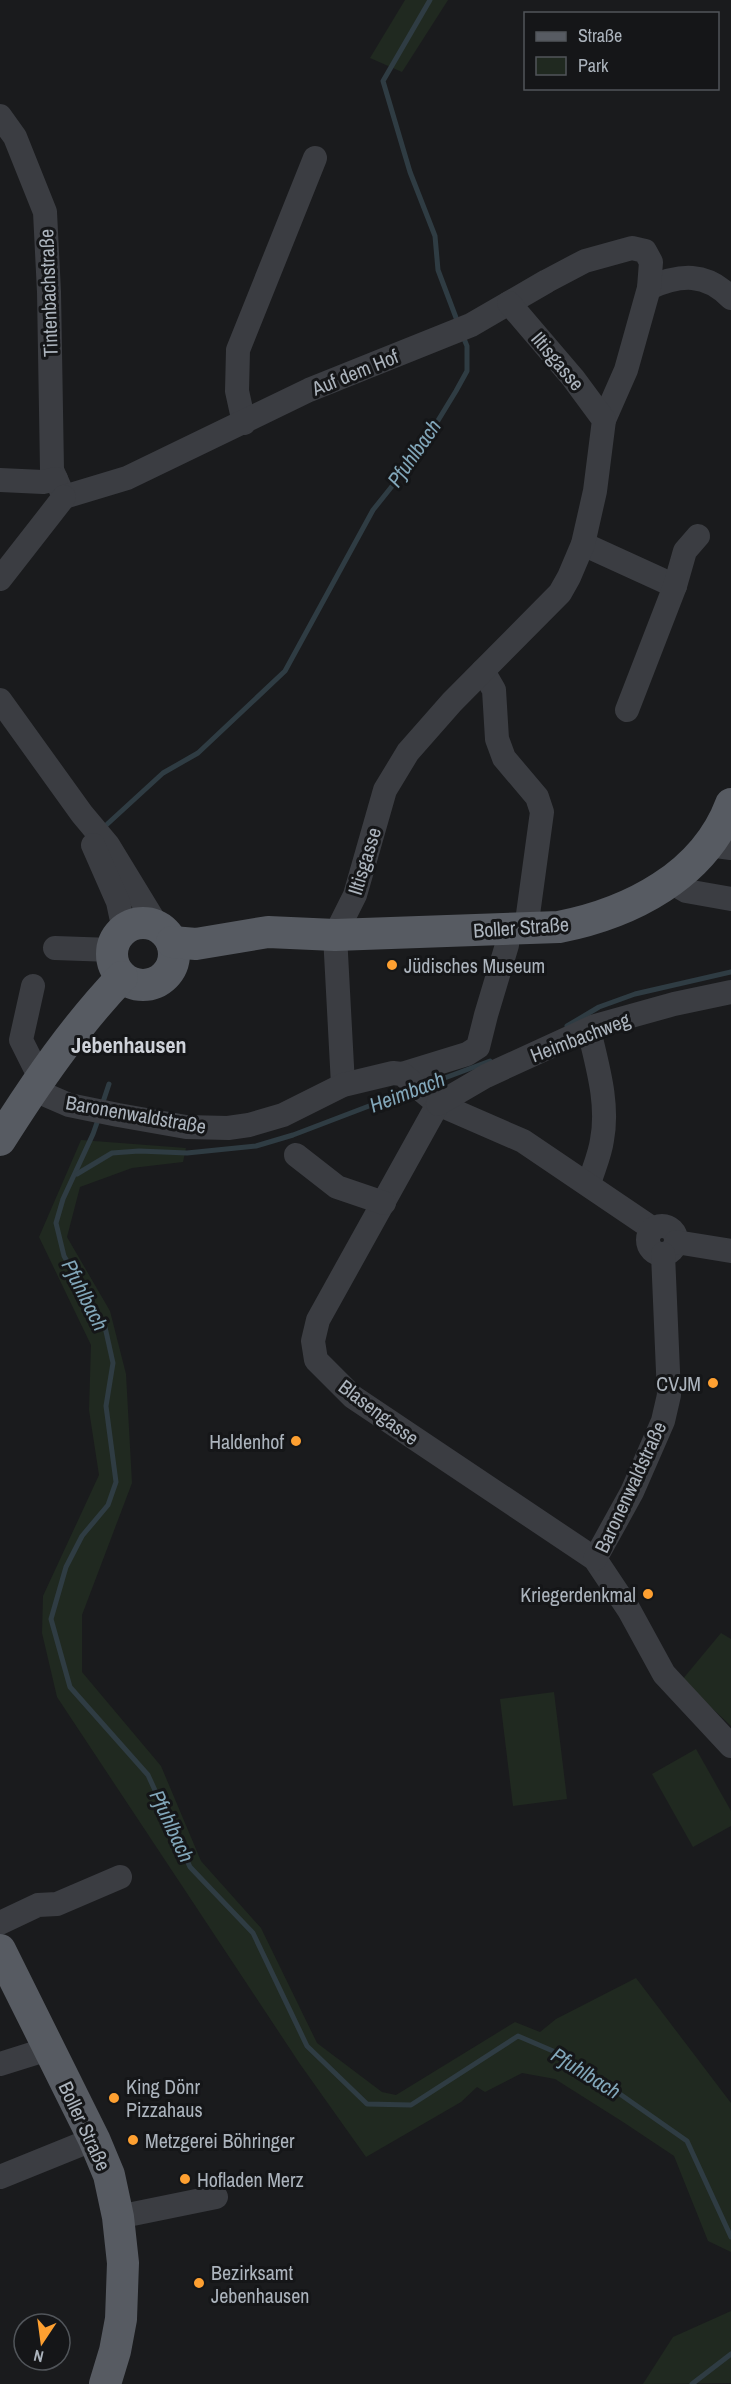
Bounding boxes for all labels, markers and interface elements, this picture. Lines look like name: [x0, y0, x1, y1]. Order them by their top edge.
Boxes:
legend: [524, 12, 719, 90]
text: Straße: [578, 23, 622, 48]
text: Park: [578, 53, 609, 78]
street label: Tintenbachstraße: [32, 228, 64, 358]
street label: Iltisgasse: [525, 326, 591, 396]
street label: Auf dem Hof: [307, 342, 403, 402]
water label: Pfuhlbach: [380, 413, 448, 493]
street label: Iltisgasse: [341, 824, 387, 898]
street label: Boller Straße: [472, 910, 570, 944]
place label: Jüdisches Museum: [404, 952, 545, 979]
marker: Jüdisches Museum: [385, 958, 399, 972]
street label: Heimbachweg: [526, 1006, 634, 1068]
district label: Jebenhausen: [71, 1030, 187, 1060]
water label: Heimbach: [365, 1064, 449, 1120]
street label: Baronenwaldstraße: [64, 1088, 208, 1140]
water label: Pfuhlbach: [55, 1254, 115, 1336]
place label: CVJM: [656, 1370, 701, 1397]
street label: Blasengasse: [333, 1373, 425, 1451]
marker: CVJM: [706, 1376, 720, 1390]
street label: Baronenwaldstraße: [588, 1417, 672, 1557]
place label: Haldenhof: [209, 1428, 284, 1455]
marker: Haldenhof: [289, 1434, 303, 1448]
place label: Kriegerdenkmal: [520, 1581, 636, 1608]
marker: Kriegerdenkmal: [641, 1587, 655, 1601]
water label: Pfuhlbach: [143, 1785, 201, 1867]
water label: Pfuhlbach: [546, 2040, 626, 2106]
place label: King Dönr Pizzahaus: [126, 2073, 203, 2123]
street label: Boller Straße: [53, 2077, 117, 2175]
marker: King Dönr Pizzahaus: [107, 2091, 121, 2105]
place label: Metzgerei Böhringer: [145, 2127, 295, 2154]
marker: Metzgerei Böhringer: [126, 2133, 140, 2147]
place label: Hofladen Merz: [197, 2166, 304, 2193]
marker: Hofladen Merz: [178, 2172, 192, 2186]
place label: Bezirksamt Jebenhausen: [211, 2259, 309, 2309]
marker: Bezirksamt Jebenhausen: [192, 2276, 206, 2290]
north arrow: [12, 2312, 72, 2372]
text: N: [32, 2345, 46, 2368]

